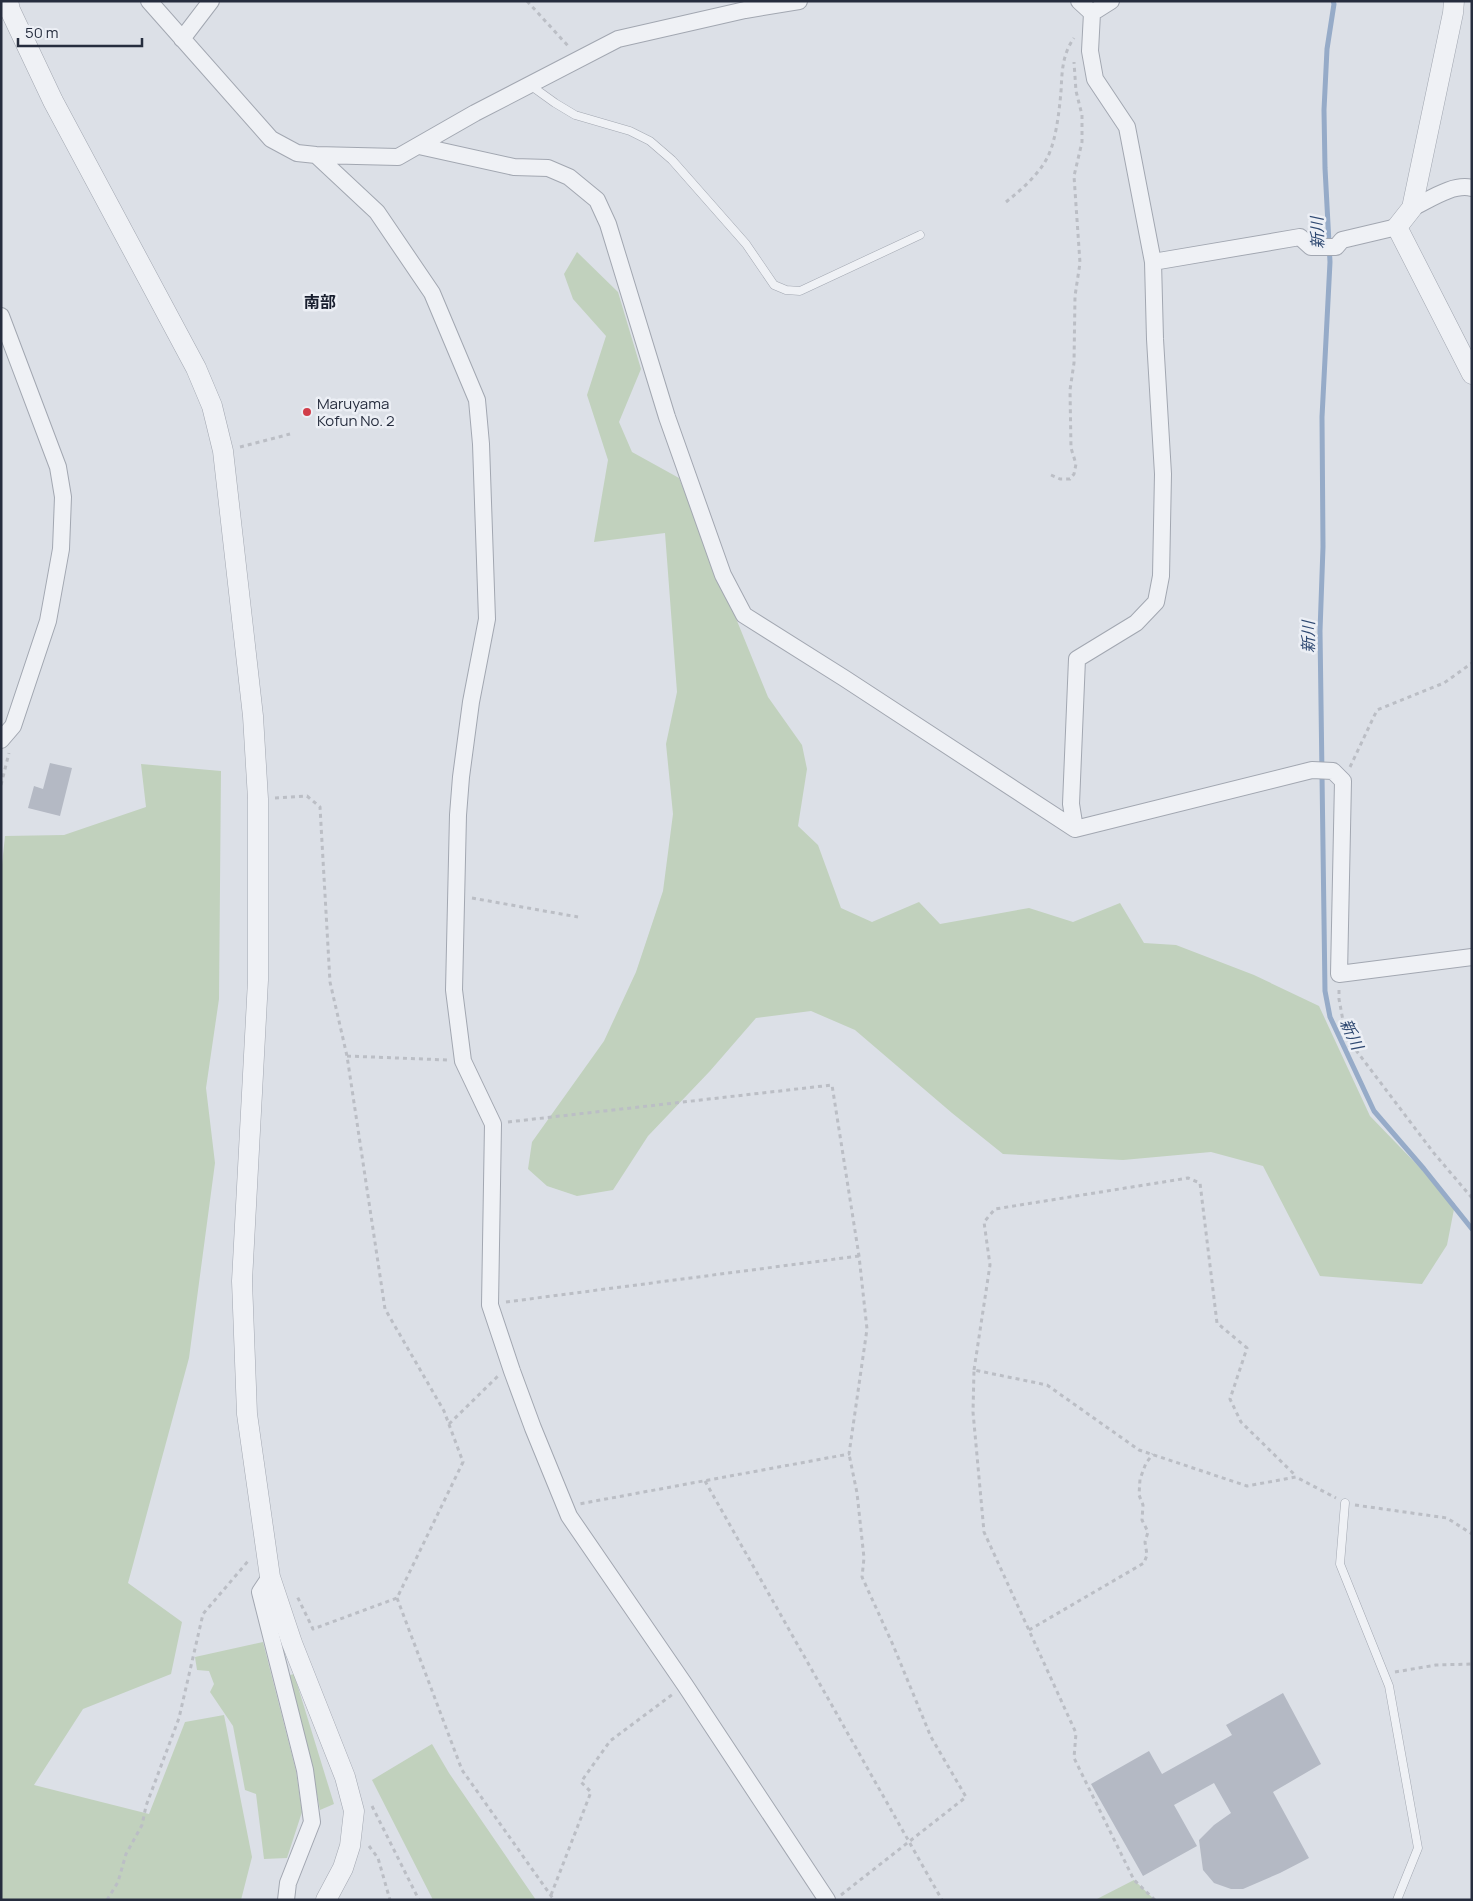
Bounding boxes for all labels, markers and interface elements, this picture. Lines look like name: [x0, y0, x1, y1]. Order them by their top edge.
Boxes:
scale bar: [18, 15, 141, 47]
text: 50 m: [25, 22, 59, 43]
water label: 新川: [1305, 215, 1329, 249]
district label: 南部: [304, 291, 336, 313]
place label: Maruyama Kofun No. 2: [317, 393, 395, 431]
marker: Maruyama Kofun No. 2: [301, 406, 313, 418]
water label: 新川: [1297, 619, 1319, 653]
water label: 新川: [1335, 1015, 1370, 1055]

